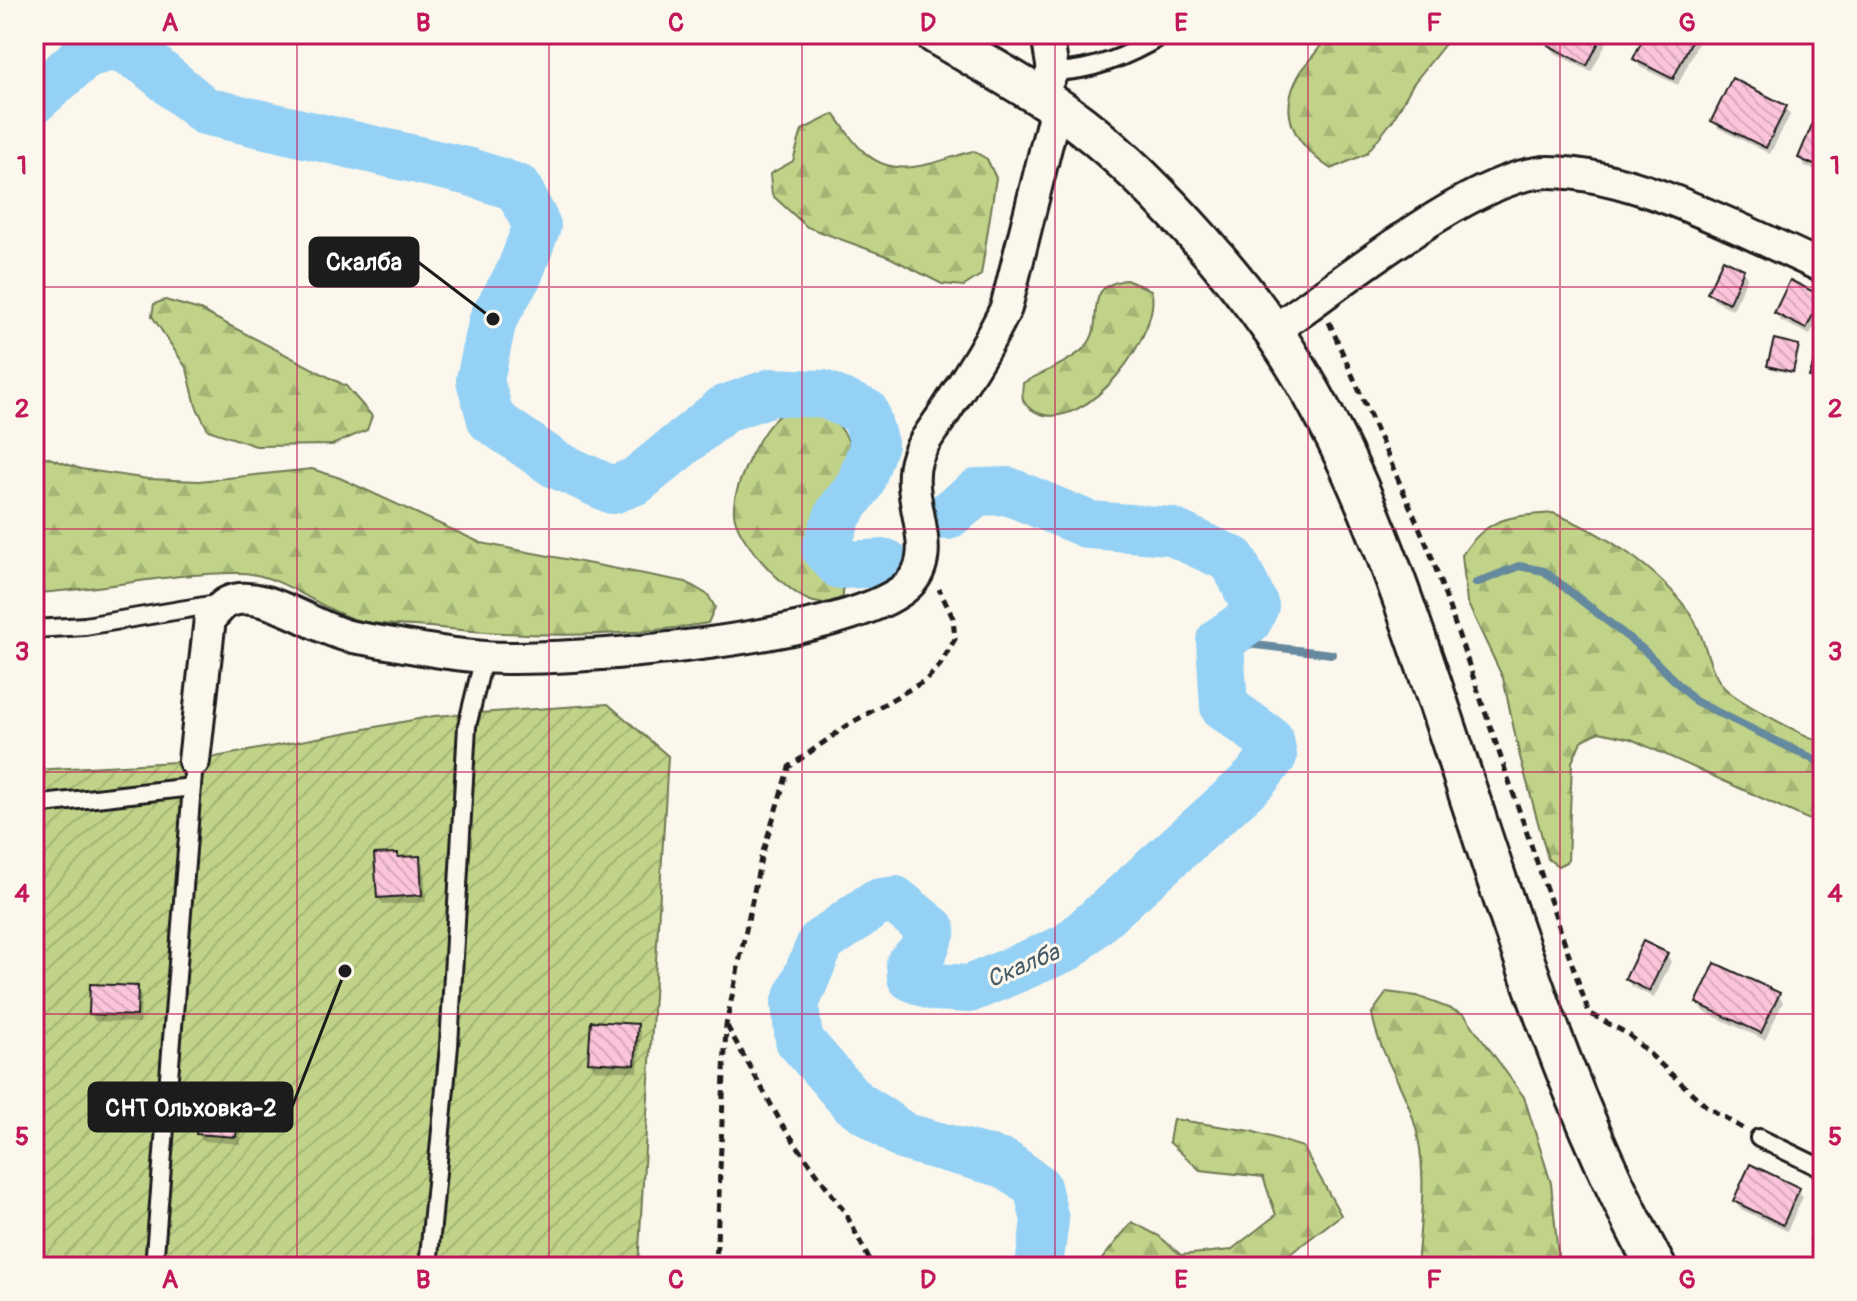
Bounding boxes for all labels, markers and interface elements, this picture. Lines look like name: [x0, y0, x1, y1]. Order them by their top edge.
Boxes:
text: A: [162, 7, 179, 39]
text: B: [416, 7, 430, 39]
text: C: [668, 7, 684, 39]
text: D: [920, 7, 936, 39]
text: E: [1174, 7, 1188, 39]
text: F: [1426, 7, 1442, 39]
text: G: [1678, 7, 1696, 39]
text: 1: [17, 150, 27, 182]
text: 1: [1830, 150, 1840, 182]
callout: Скалба: [310, 238, 418, 286]
text: Скалба: [326, 248, 402, 277]
text: 2: [15, 393, 29, 425]
text: 2: [1828, 393, 1842, 425]
text: 3: [15, 636, 29, 668]
text: 3: [1828, 636, 1842, 668]
text: 4: [14, 878, 30, 910]
text: 4: [1827, 878, 1843, 910]
water label: Скалба: [982, 937, 1065, 994]
callout: СНТ Ольховка-2: [89, 1083, 292, 1131]
text: СНТ Ольховка-2: [105, 1094, 277, 1123]
text: 5: [15, 1121, 29, 1153]
text: 5: [1828, 1121, 1842, 1153]
text: A: [162, 1264, 179, 1296]
text: B: [416, 1264, 430, 1296]
text: C: [668, 1264, 684, 1296]
text: D: [920, 1264, 936, 1296]
text: E: [1174, 1264, 1188, 1296]
text: F: [1426, 1264, 1442, 1296]
text: G: [1678, 1264, 1696, 1296]

